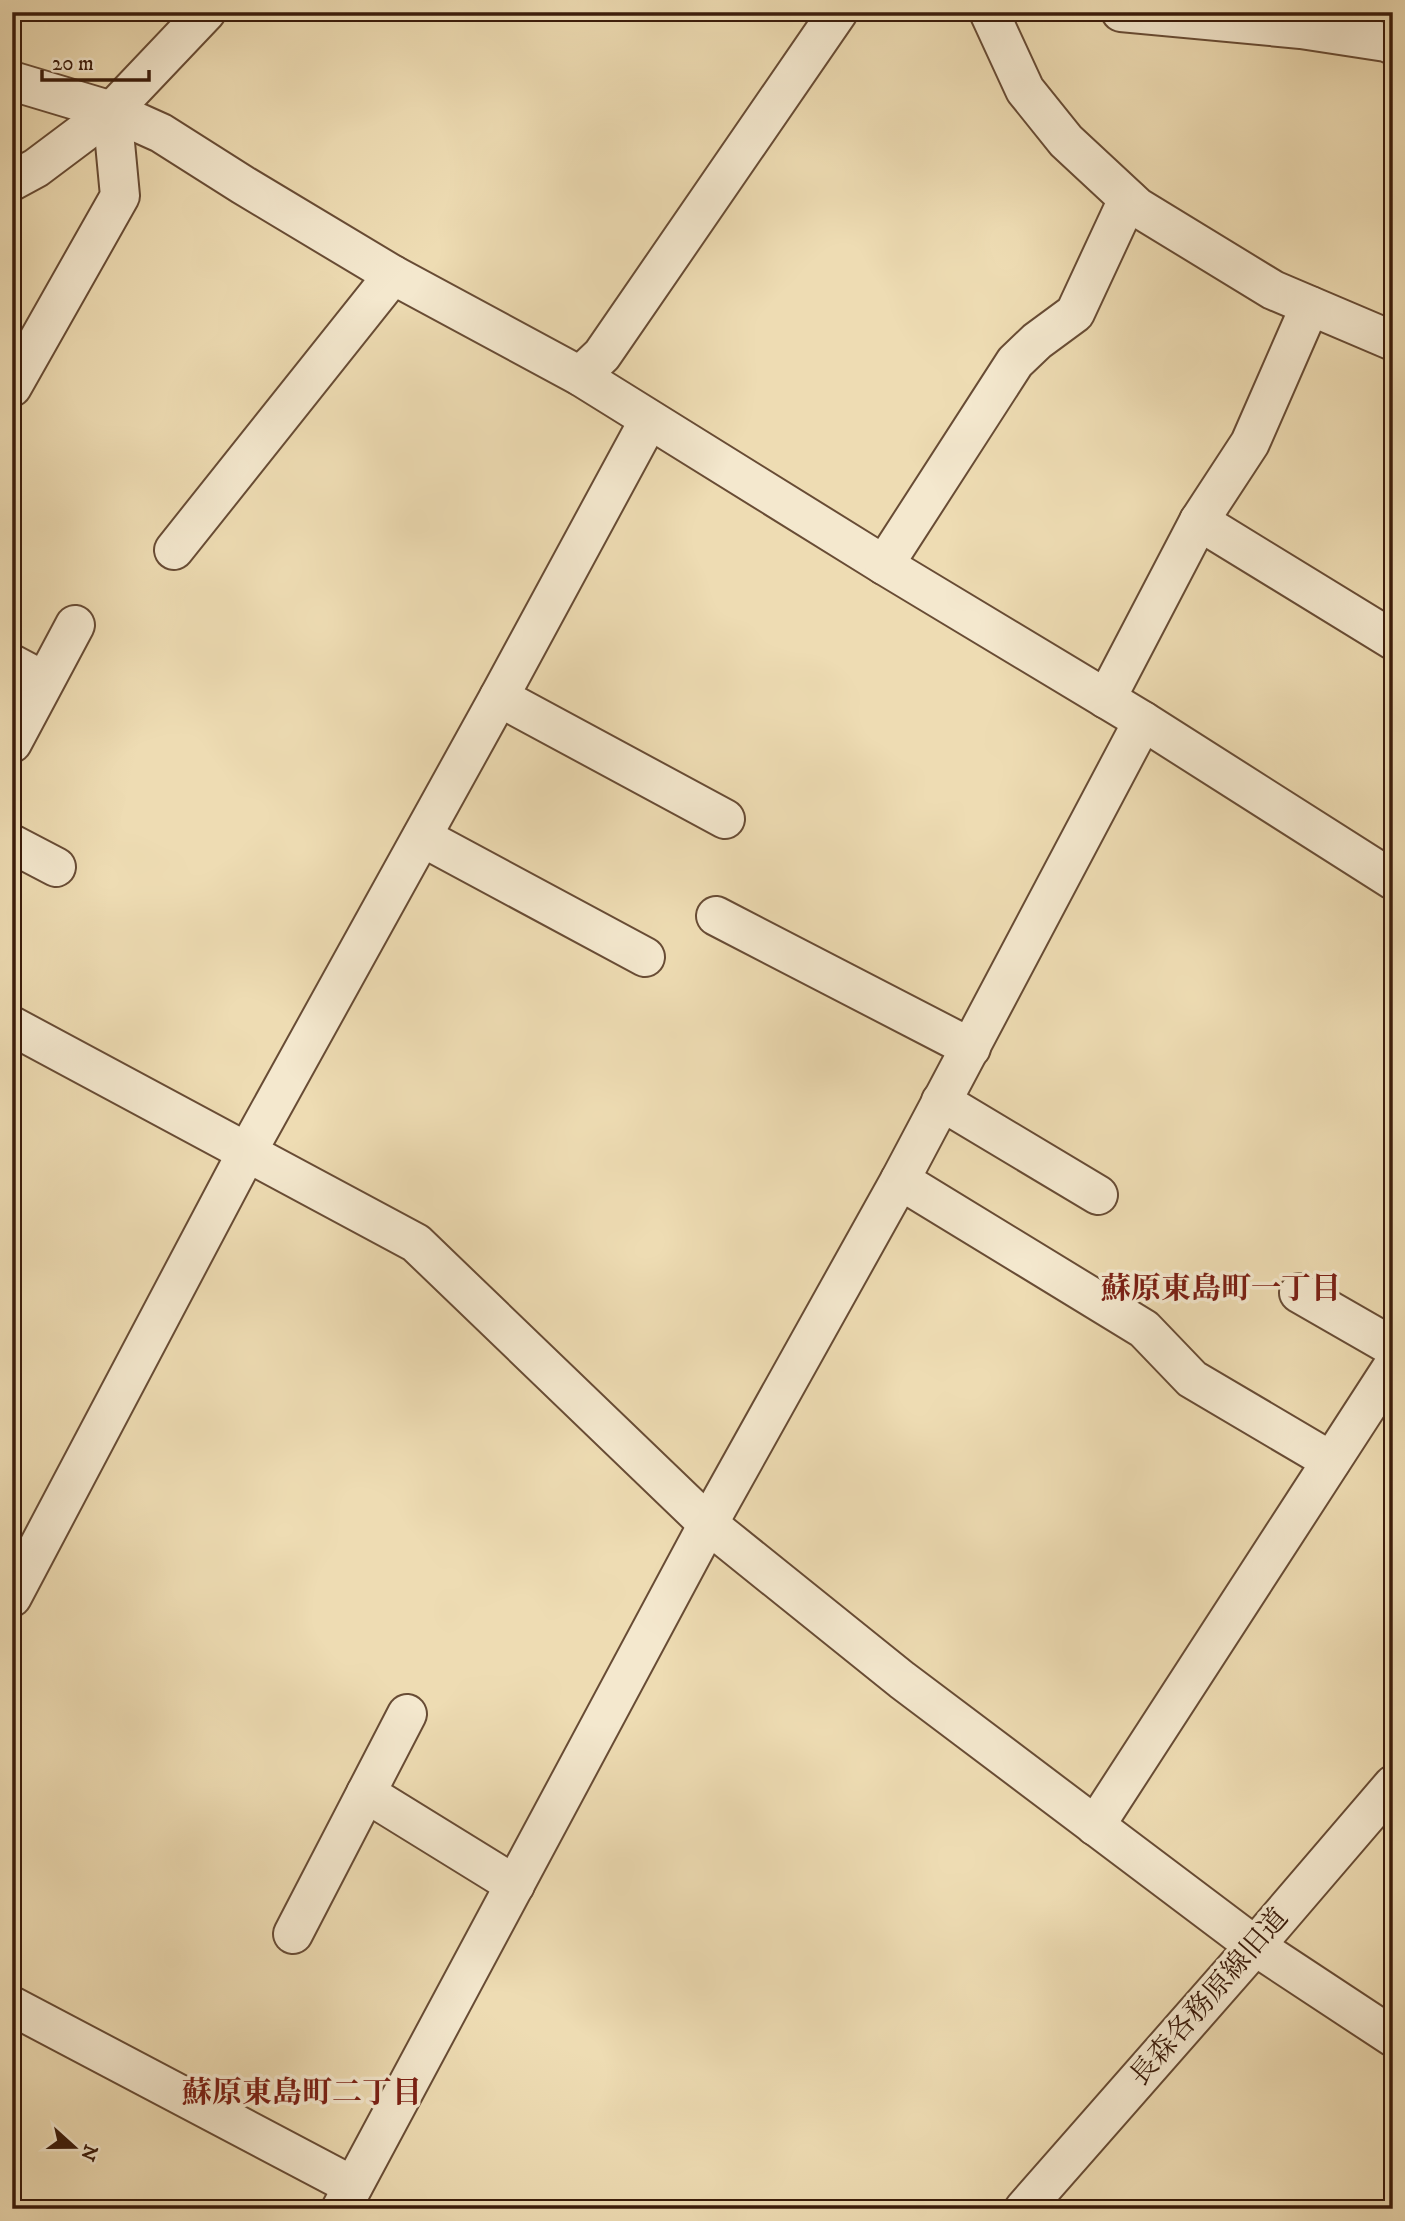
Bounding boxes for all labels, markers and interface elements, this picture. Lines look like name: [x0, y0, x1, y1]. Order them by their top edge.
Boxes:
scale bar: [42, 38, 149, 82]
text: 20 m: [52, 51, 94, 77]
district label: 蘇原東島町一丁目: [1101, 1271, 1341, 1308]
street label: 長森各務原線旧道: [1122, 1901, 1296, 2093]
district label: 蘇原東島町二丁目: [182, 2075, 422, 2112]
north arrow: [38, 2112, 108, 2182]
text: N: [75, 2141, 102, 2164]

